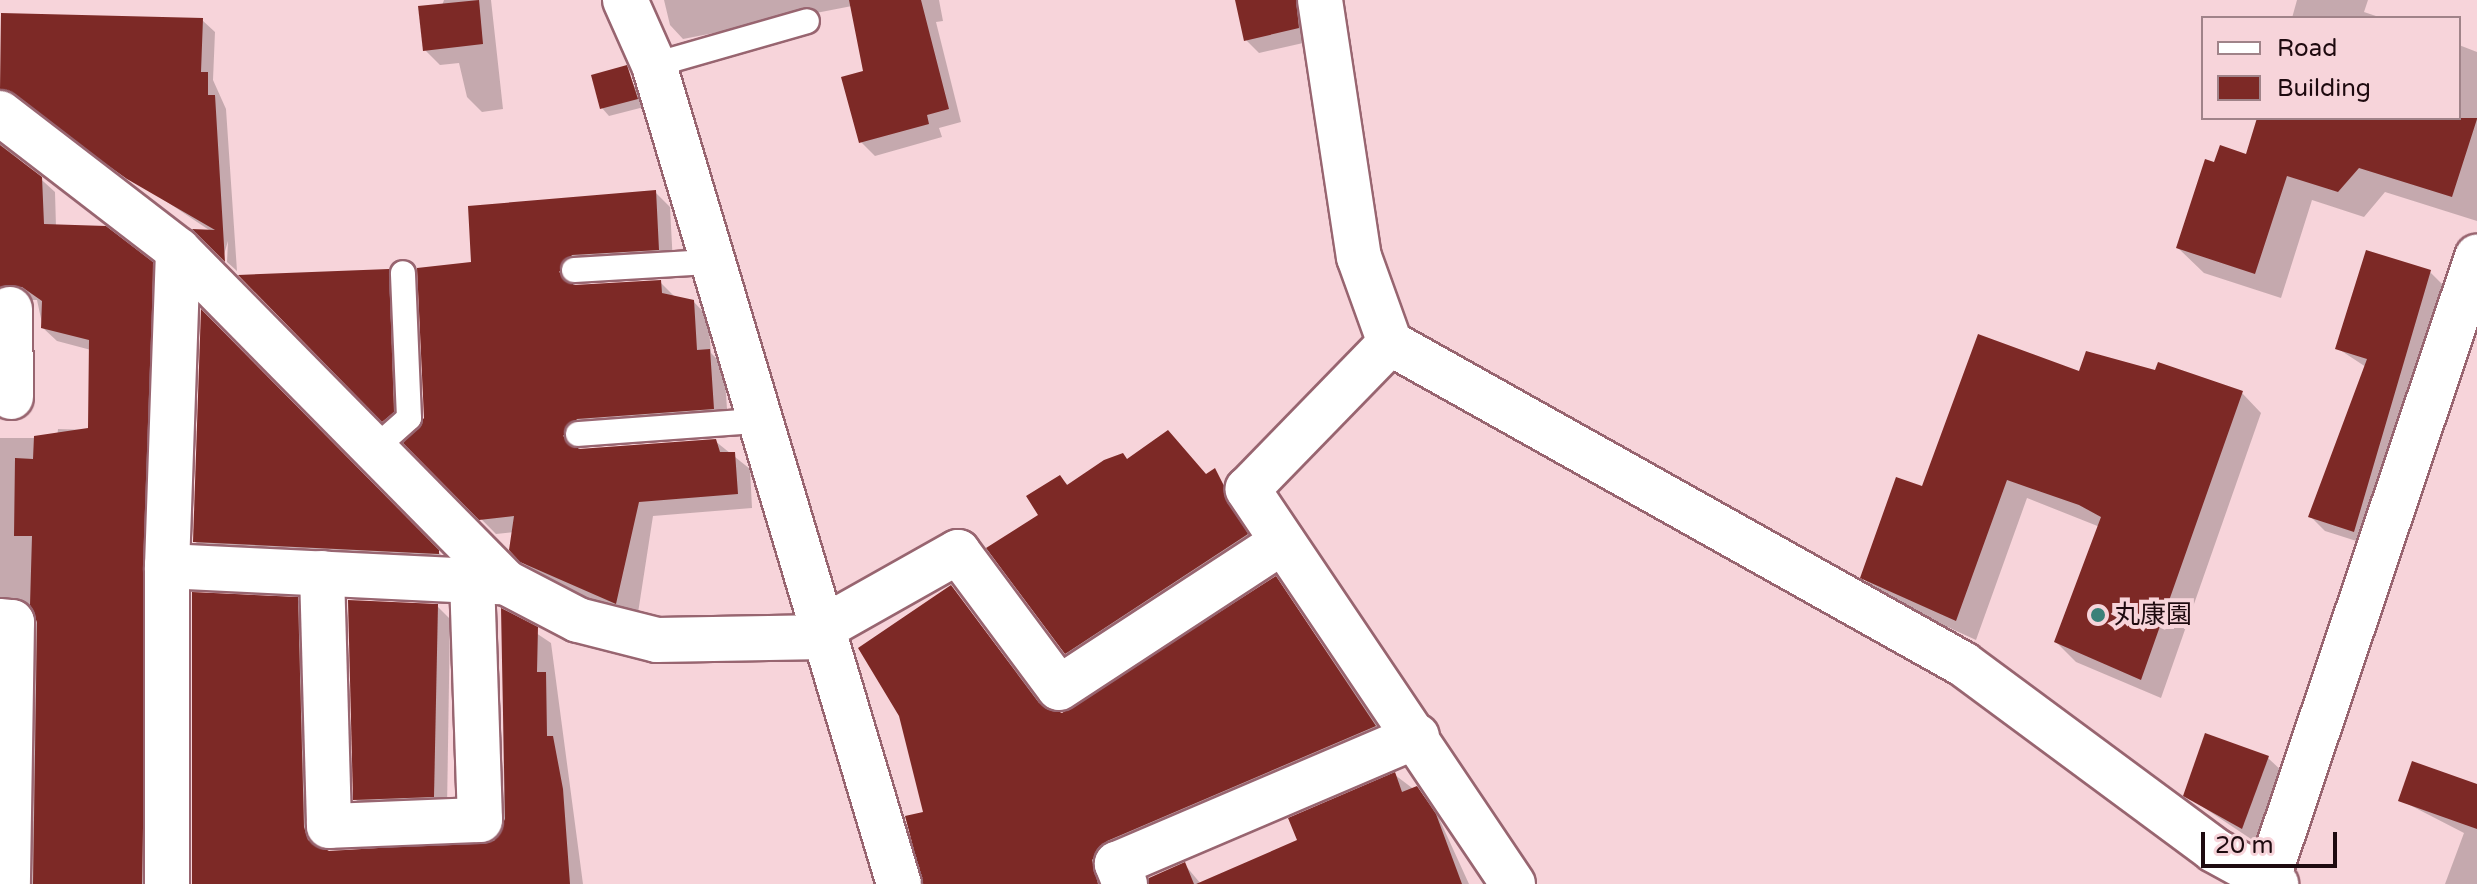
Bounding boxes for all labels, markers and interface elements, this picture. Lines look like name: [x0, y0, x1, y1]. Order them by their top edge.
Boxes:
legend: [2201, 16, 2461, 120]
text: Road: [2277, 34, 2337, 63]
text: Building: [2277, 74, 2371, 103]
place label: 丸康園: [2114, 599, 2192, 631]
marker: 丸康園: [2089, 606, 2107, 624]
scale bar: [2205, 816, 2341, 866]
text: 20 m: [2215, 831, 2273, 860]

